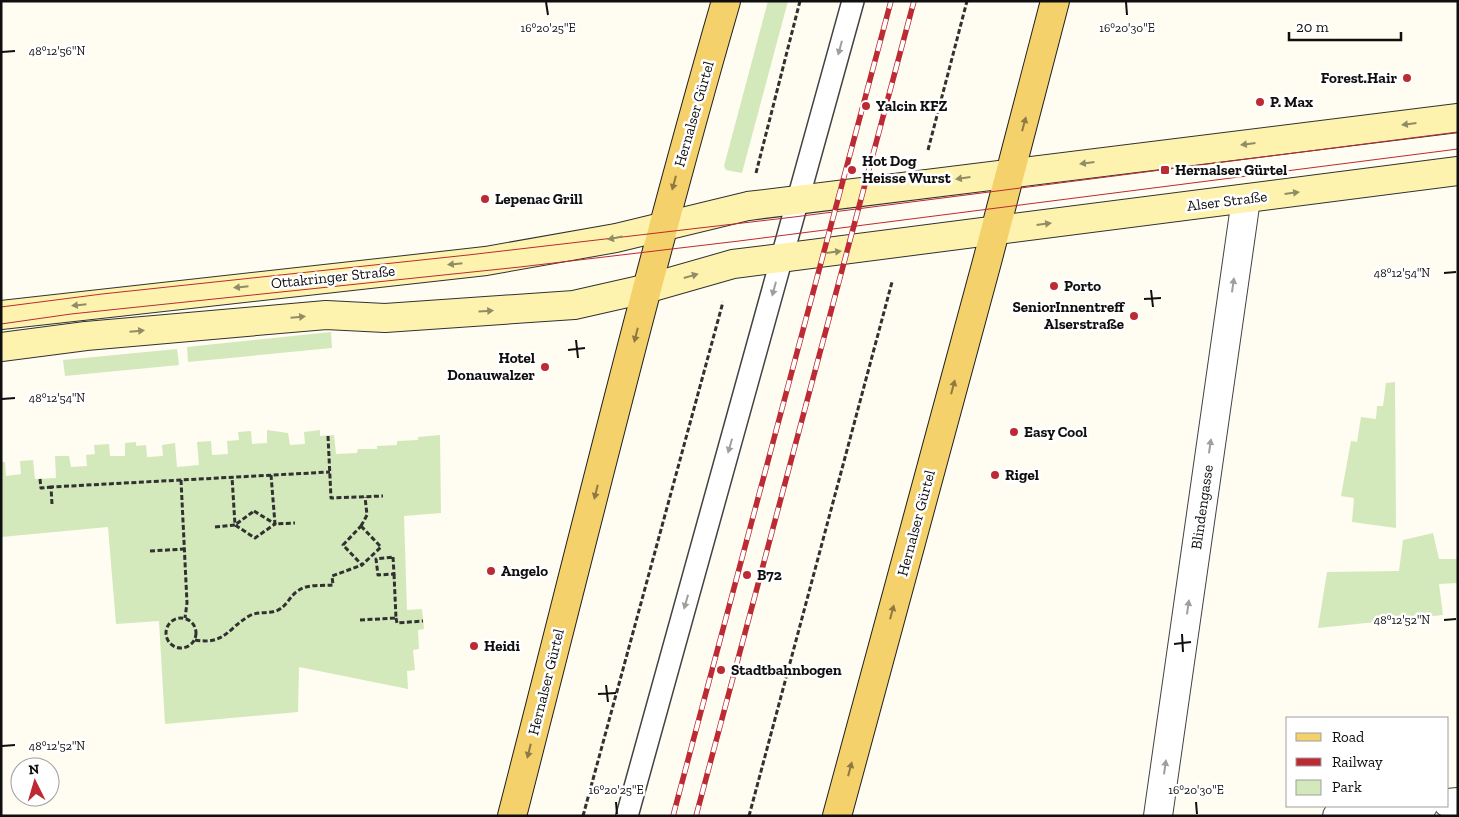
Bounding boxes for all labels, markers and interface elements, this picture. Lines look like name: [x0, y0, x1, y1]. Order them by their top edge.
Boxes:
scale bar: [1289, 10, 1402, 42]
text: 20 m: [1296, 18, 1329, 36]
text: 16°20'25"E: [521, 21, 575, 35]
text: 16°20'30"E: [1099, 21, 1155, 35]
one-way arrow: [836, 41, 844, 56]
text: 48°12'56"N: [29, 44, 85, 58]
street label: Hernalser Gürtel: [670, 59, 718, 169]
place label: Forest.Hair: [1321, 69, 1397, 87]
marker: Forest.Hair: [1401, 72, 1413, 84]
place label: P. Max: [1270, 93, 1313, 111]
marker: P. Max: [1254, 96, 1266, 108]
place label: Yalcin KFZ: [876, 97, 947, 115]
marker: Yalcin KFZ: [860, 100, 872, 112]
one-way arrow: [1020, 117, 1028, 132]
one-way arrow: [1401, 120, 1417, 128]
one-way arrow: [1240, 140, 1256, 148]
place label: Hot Dog Heisse Wurst: [862, 152, 952, 187]
one-way arrow: [1078, 159, 1094, 167]
place label: Hernalser Gürtel: [1175, 161, 1287, 179]
marker: Hot Dog Heisse Wurst: [846, 164, 858, 176]
marker: Hernalser Gürtel: [1159, 164, 1171, 176]
one-way arrow: [955, 174, 971, 182]
one-way arrow: [670, 175, 678, 190]
street label: Alser Straße: [1186, 187, 1268, 215]
one-way arrow: [1284, 188, 1300, 196]
place label: Lepenac Grill: [495, 190, 583, 208]
marker: Lepenac Grill: [479, 193, 491, 205]
one-way arrow: [1036, 220, 1052, 228]
one-way arrow: [607, 234, 623, 242]
one-way arrow: [826, 248, 842, 256]
one-way arrow: [446, 260, 462, 268]
street label: Ottakringer Straße: [270, 262, 396, 292]
text: 48°12'54"N: [1374, 266, 1430, 280]
one-way arrow: [684, 271, 699, 279]
one-way arrow: [1229, 276, 1237, 292]
place label: Porto: [1064, 277, 1101, 295]
marker: Porto: [1048, 280, 1060, 292]
one-way arrow: [770, 282, 778, 297]
one-way arrow: [233, 284, 249, 292]
place label: SeniorInnentreff Alserstraße: [1012, 298, 1125, 333]
one-way arrow: [71, 301, 87, 309]
one-way arrow: [479, 307, 495, 315]
marker: SeniorInnentreff Alserstraße: [1128, 310, 1140, 322]
one-way arrow: [291, 313, 307, 321]
one-way arrow: [129, 327, 145, 335]
one-way arrow: [632, 327, 640, 342]
place label: Hotel Donauwalzer: [447, 349, 535, 384]
marker: Hotel Donauwalzer: [539, 361, 551, 373]
one-way arrow: [950, 380, 958, 395]
text: 48°12'54"N: [29, 391, 85, 405]
place label: Easy Cool: [1024, 423, 1087, 441]
marker: Easy Cool: [1008, 426, 1020, 438]
one-way arrow: [1206, 437, 1214, 453]
one-way arrow: [726, 439, 734, 454]
street label: Blindengasse: [1187, 464, 1217, 550]
place label: Rigel: [1005, 466, 1039, 484]
street label: Hernalser Gürtel: [893, 468, 939, 578]
marker: Rigel: [989, 469, 1001, 481]
one-way arrow: [591, 484, 599, 499]
place label: Angelo: [501, 562, 548, 580]
marker: Angelo: [485, 565, 497, 577]
place label: B72: [757, 566, 782, 584]
marker: B72: [741, 569, 753, 581]
one-way arrow: [682, 595, 690, 610]
one-way arrow: [1184, 598, 1192, 614]
one-way arrow: [889, 604, 897, 619]
text: 48°12'52"N: [1374, 613, 1430, 627]
street label: Hernalser Gürtel: [524, 627, 568, 737]
place label: Heidi: [484, 637, 520, 655]
marker: Heidi: [468, 640, 480, 652]
place label: Stadtbahnbogen: [731, 661, 842, 679]
marker: Stadtbahnbogen: [715, 664, 727, 676]
legend: [1286, 717, 1449, 807]
text: Road: [1332, 728, 1365, 746]
text: 48°12'52"N: [29, 739, 85, 753]
one-way arrow: [524, 743, 532, 758]
text: Railway: [1332, 753, 1383, 771]
north arrow: [10, 757, 60, 807]
one-way arrow: [1161, 759, 1169, 775]
text: N: [28, 761, 40, 778]
one-way arrow: [846, 761, 854, 776]
text: Park: [1332, 778, 1362, 796]
text: 16°20'25"E: [589, 783, 643, 797]
text: 16°20'30"E: [1168, 783, 1224, 797]

